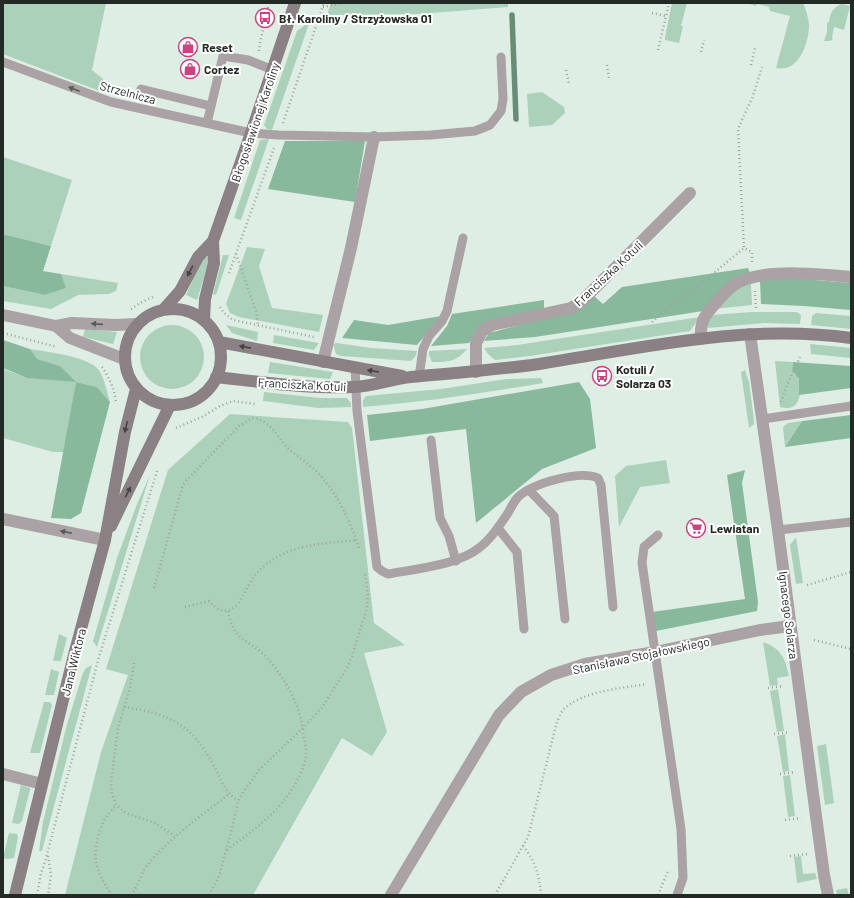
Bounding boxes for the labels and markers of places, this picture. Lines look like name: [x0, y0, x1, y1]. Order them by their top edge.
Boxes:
bus stop icon: Bł. Karoliny / Strzyżowska 01: [254, 7, 276, 29]
place label: Bł. Karoliny / Strzyżowska 01: [279, 11, 432, 25]
shop icon: Reset: [177, 36, 199, 58]
place label: Reset: [202, 40, 233, 54]
shop icon: Cortez: [179, 58, 201, 80]
place label: Cortez: [204, 62, 240, 76]
place label: Kotuli / Solarza 03: [616, 362, 671, 390]
bus stop icon: Kotuli / Solarza 03: [591, 365, 613, 387]
supermarket icon: Lewiatan: [685, 517, 707, 539]
place label: Lewiatan: [710, 521, 759, 535]

